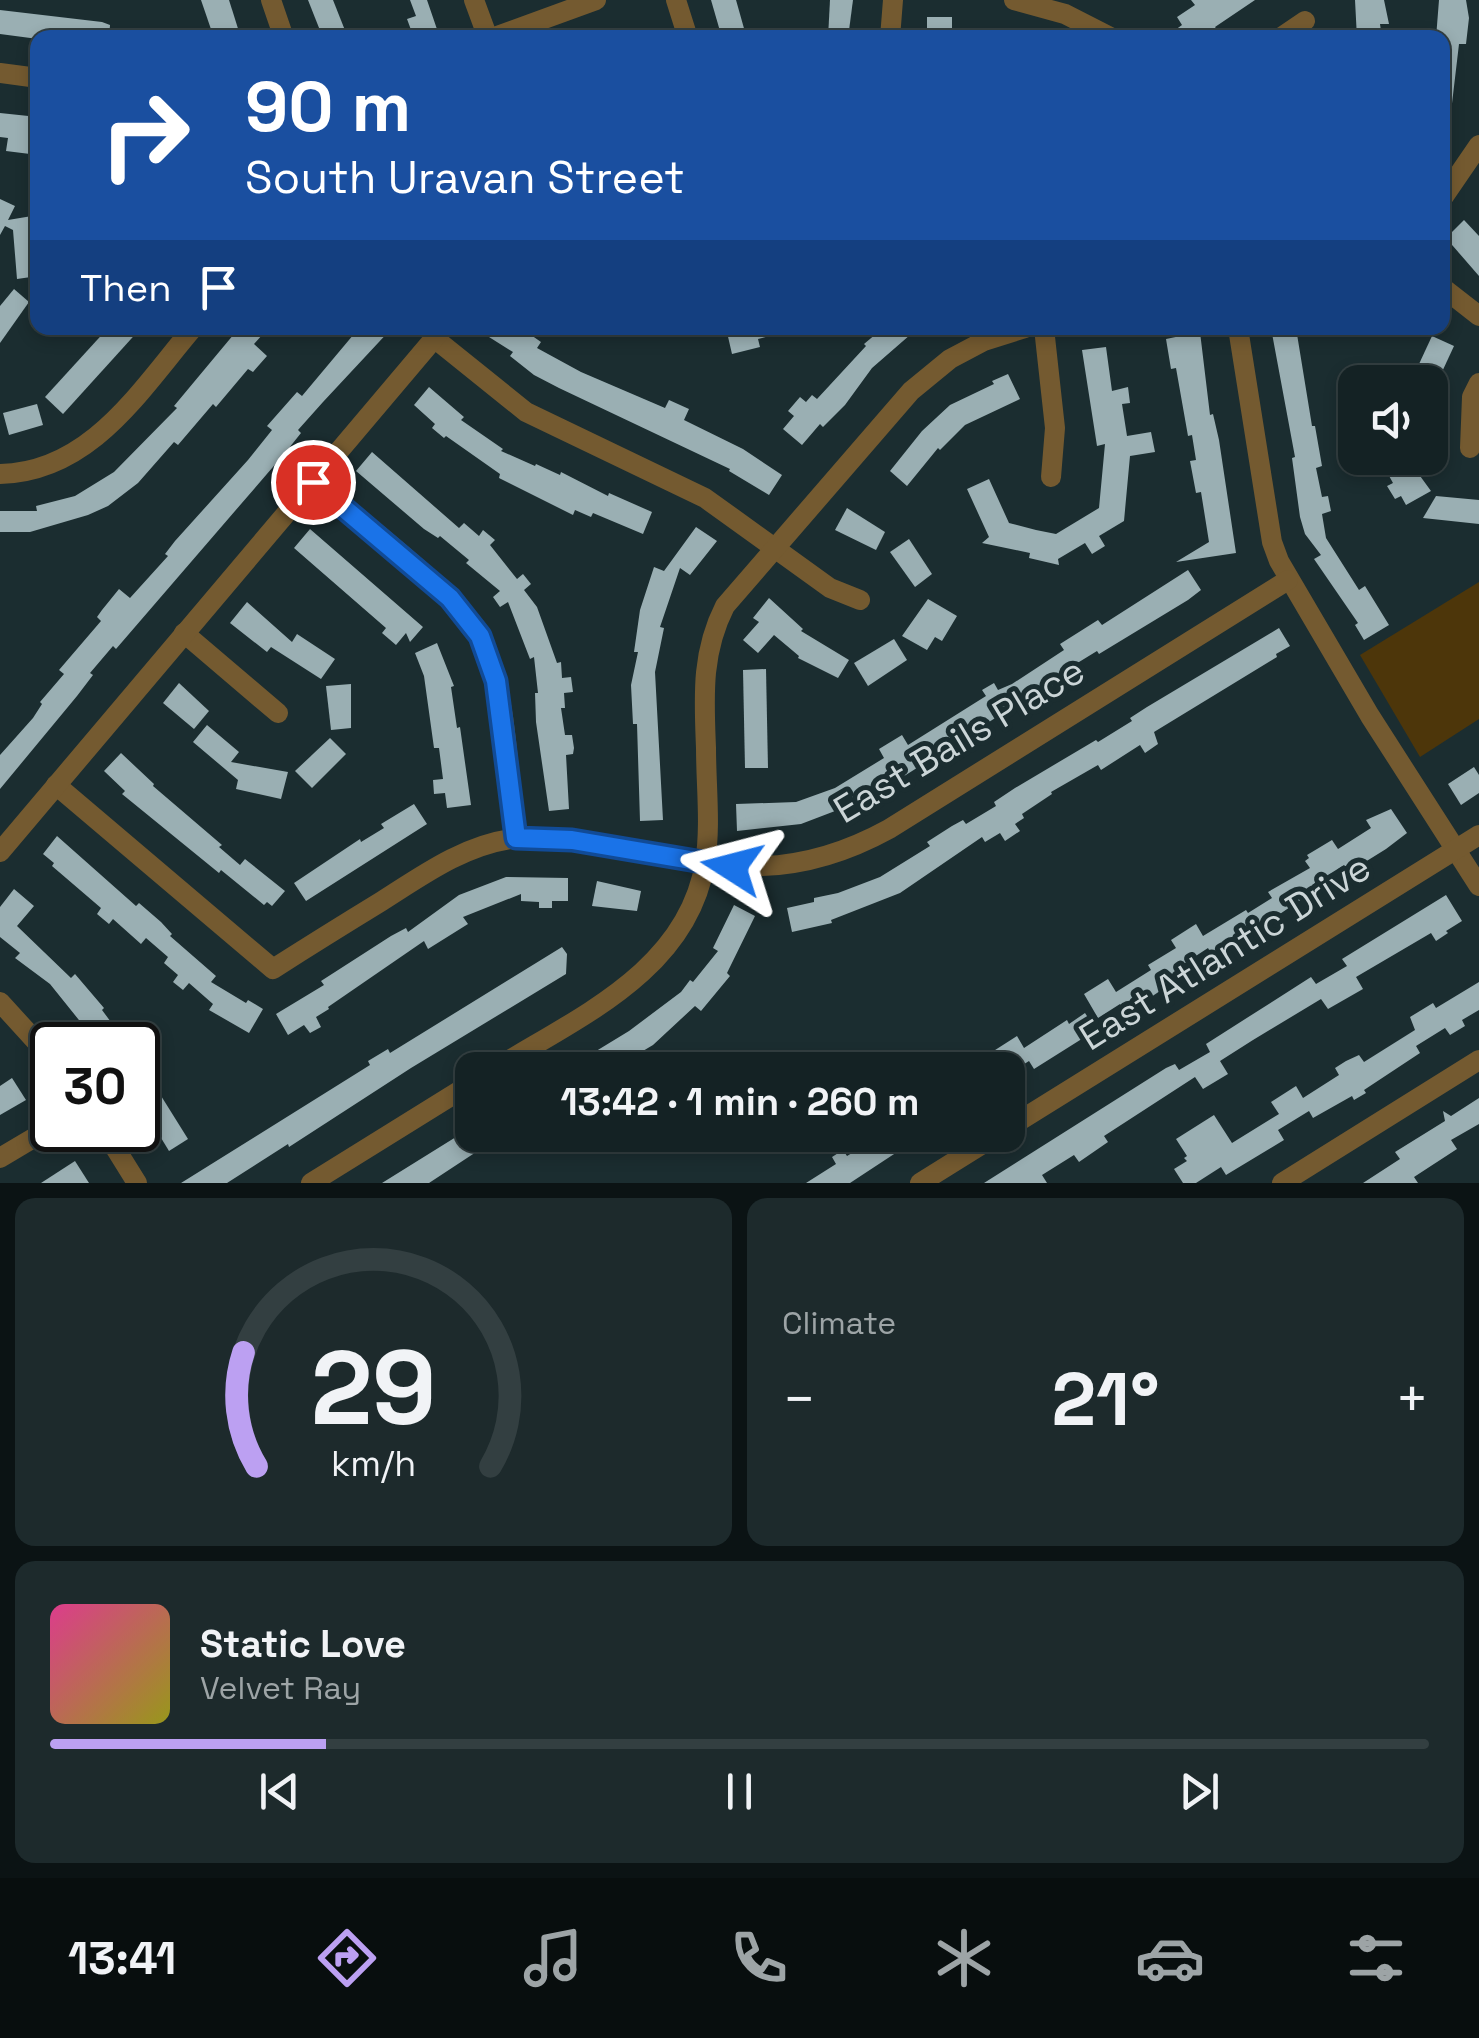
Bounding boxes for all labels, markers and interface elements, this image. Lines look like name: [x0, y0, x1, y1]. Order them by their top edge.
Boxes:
text: 90 m: [245, 62, 411, 151]
icon: right: [80, 70, 210, 200]
text: South Uravan Street: [245, 149, 685, 206]
icon: arrive: [191, 260, 246, 315]
text: Then: [80, 264, 171, 312]
map controls: [1338, 365, 1448, 475]
button: sound: [1338, 365, 1448, 475]
pin: [271, 440, 356, 525]
icon: arrive: [286, 455, 341, 510]
street label: East Bails Place: [825, 646, 1093, 834]
position arrow: [680, 815, 784, 919]
street label: East Atlantic Drive: [1071, 843, 1379, 1061]
speed limit sign: 30: [30, 1022, 160, 1152]
text: 13:42 · 1 min · 260 m: [560, 1078, 920, 1126]
text: Climate: [782, 1303, 896, 1343]
text: 29: [311, 1322, 436, 1454]
text: 21°: [1051, 1351, 1160, 1447]
text: −: [782, 1364, 816, 1434]
text: +: [1395, 1364, 1429, 1434]
text: km/h: [331, 1441, 416, 1486]
text: Static Love: [200, 1620, 406, 1668]
text: Velvet Ray: [200, 1668, 361, 1708]
icon: previous: [252, 1764, 307, 1819]
icon: pause: [712, 1764, 767, 1819]
icon: next: [1172, 1764, 1227, 1819]
icon: directions: [312, 1923, 382, 1993]
icon: music: [518, 1923, 588, 1993]
icon: phone: [724, 1923, 794, 1993]
icon: climate: [929, 1923, 999, 1993]
icon: car: [1135, 1923, 1205, 1993]
icon: filters: [1341, 1923, 1411, 1993]
text: 13:41: [68, 1930, 176, 1987]

